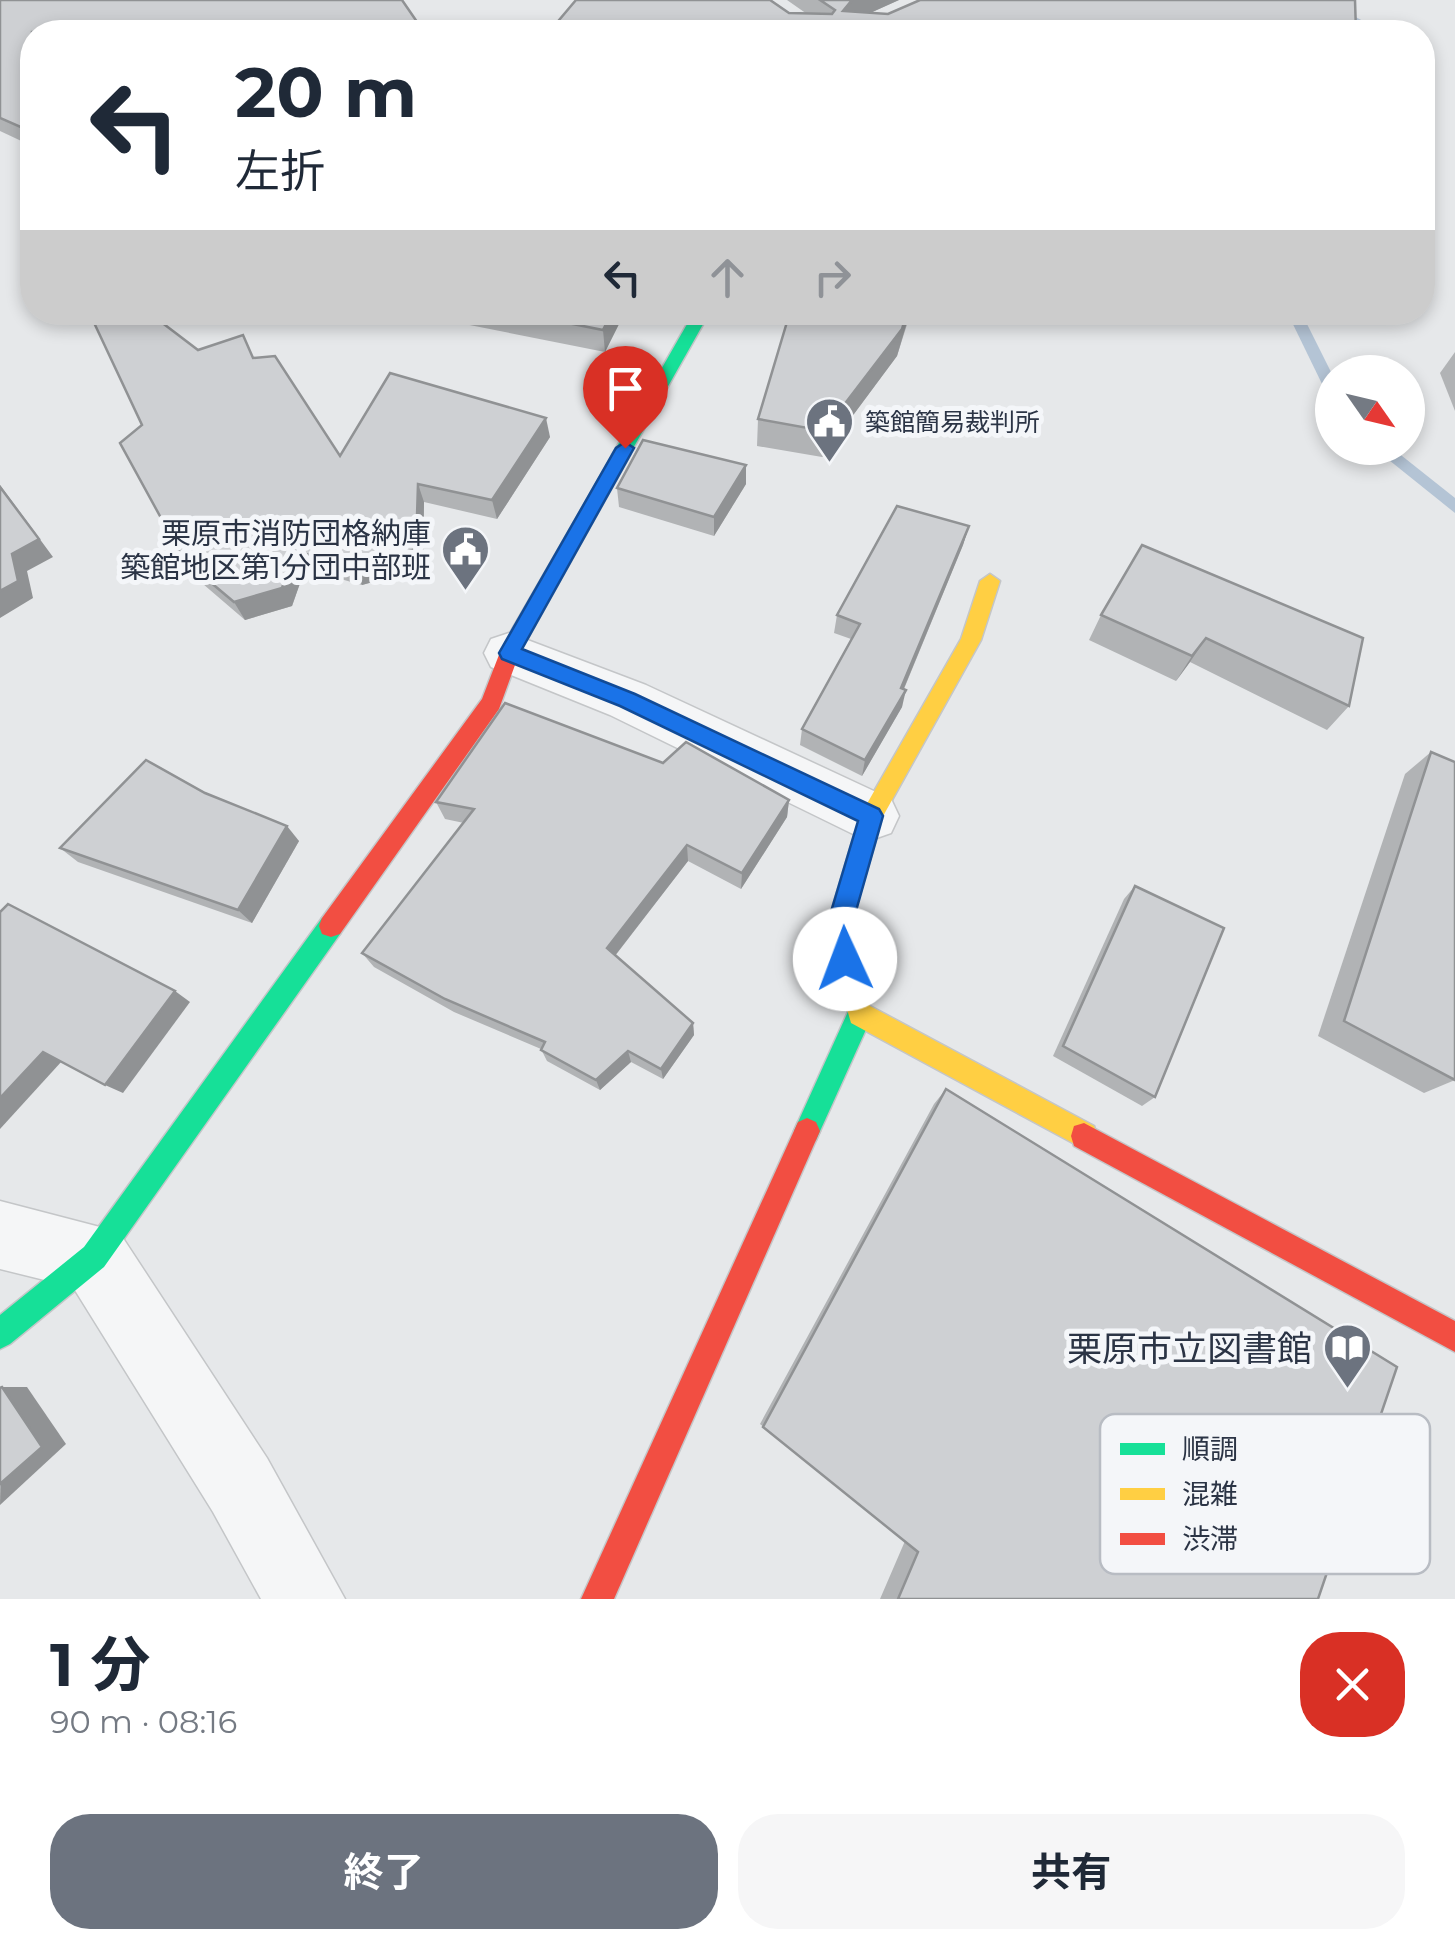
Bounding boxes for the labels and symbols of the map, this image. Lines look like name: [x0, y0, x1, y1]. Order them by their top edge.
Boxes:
pin: [583, 346, 668, 449]
north arrow: [1315, 355, 1425, 465]
public building icon: 築館簡易裁判所: [804, 396, 856, 464]
place label: 築館簡易裁判所: [865, 407, 1040, 437]
place label: 栗原市消防団格納庫 築館地区第1分団中部班: [120, 515, 431, 586]
public building icon: 栗原市消防団格納庫 築館地区第1分団中部班: [440, 524, 492, 592]
position arrow: [793, 907, 897, 1011]
library icon: 栗原市立図書館: [1321, 1322, 1373, 1390]
place label: 栗原市立図書館: [1067, 1327, 1312, 1370]
legend: [1100, 1414, 1430, 1574]
text: 順調: [1182, 1432, 1238, 1466]
text: 混雑: [1182, 1477, 1238, 1511]
text: 渋滞: [1182, 1522, 1238, 1556]

